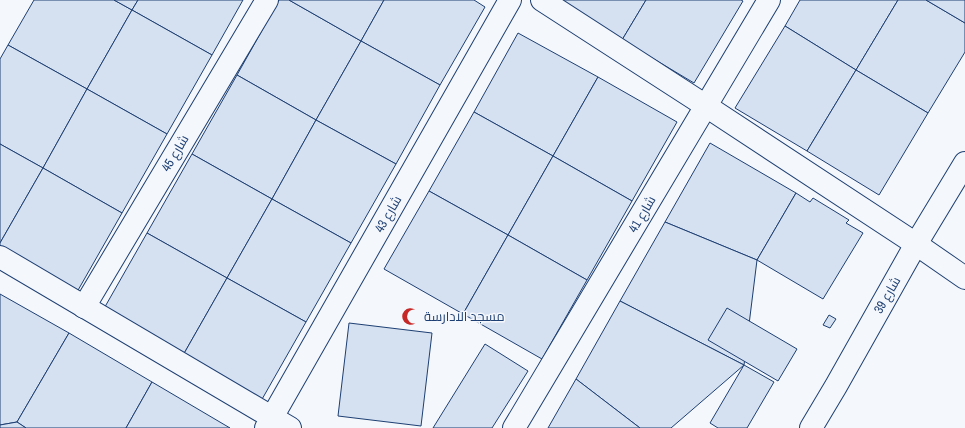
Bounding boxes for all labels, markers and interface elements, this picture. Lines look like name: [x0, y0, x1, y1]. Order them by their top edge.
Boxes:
street label: شارع 45: [157, 131, 193, 175]
street label: شارع 43: [371, 192, 405, 236]
street label: شارع 41: [624, 192, 660, 236]
street label: شارع 39: [870, 273, 904, 317]
mosque icon: مسجد الادارسة: [401, 306, 421, 326]
place label: مسجد الادارسة: [424, 308, 505, 325]

